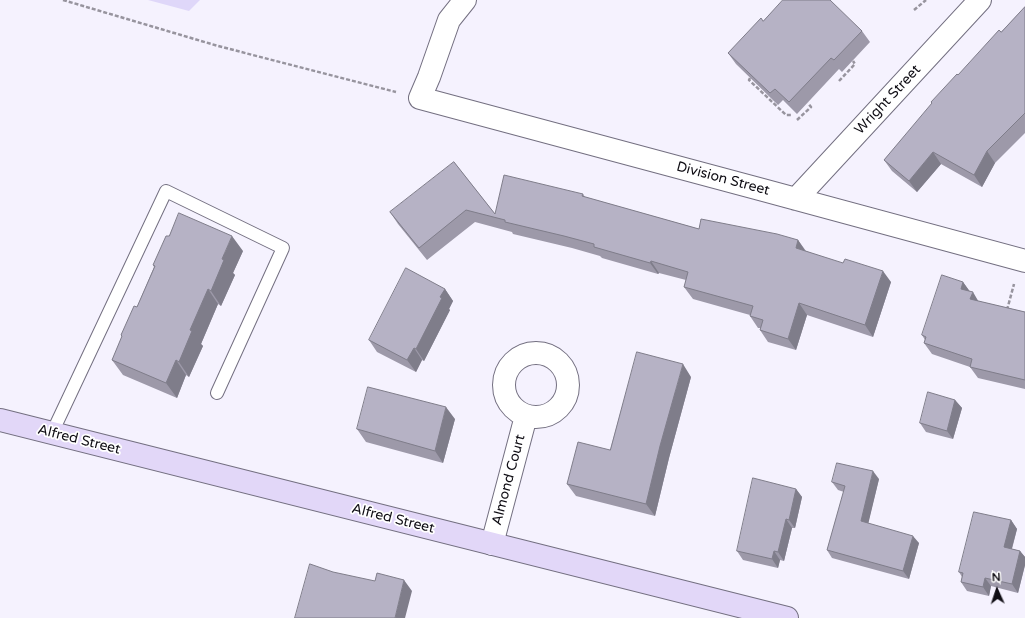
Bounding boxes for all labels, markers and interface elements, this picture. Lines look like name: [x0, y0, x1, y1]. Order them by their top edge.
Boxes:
street label: Wright Street: [851, 62, 925, 138]
street label: Division Street: [675, 159, 771, 199]
street label: Alfred Street: [36, 422, 122, 458]
street label: Almond Court: [489, 433, 529, 527]
street label: Alfred Street: [350, 501, 436, 537]
north arrow: [977, 570, 1017, 610]
text: N: [992, 571, 1001, 584]

